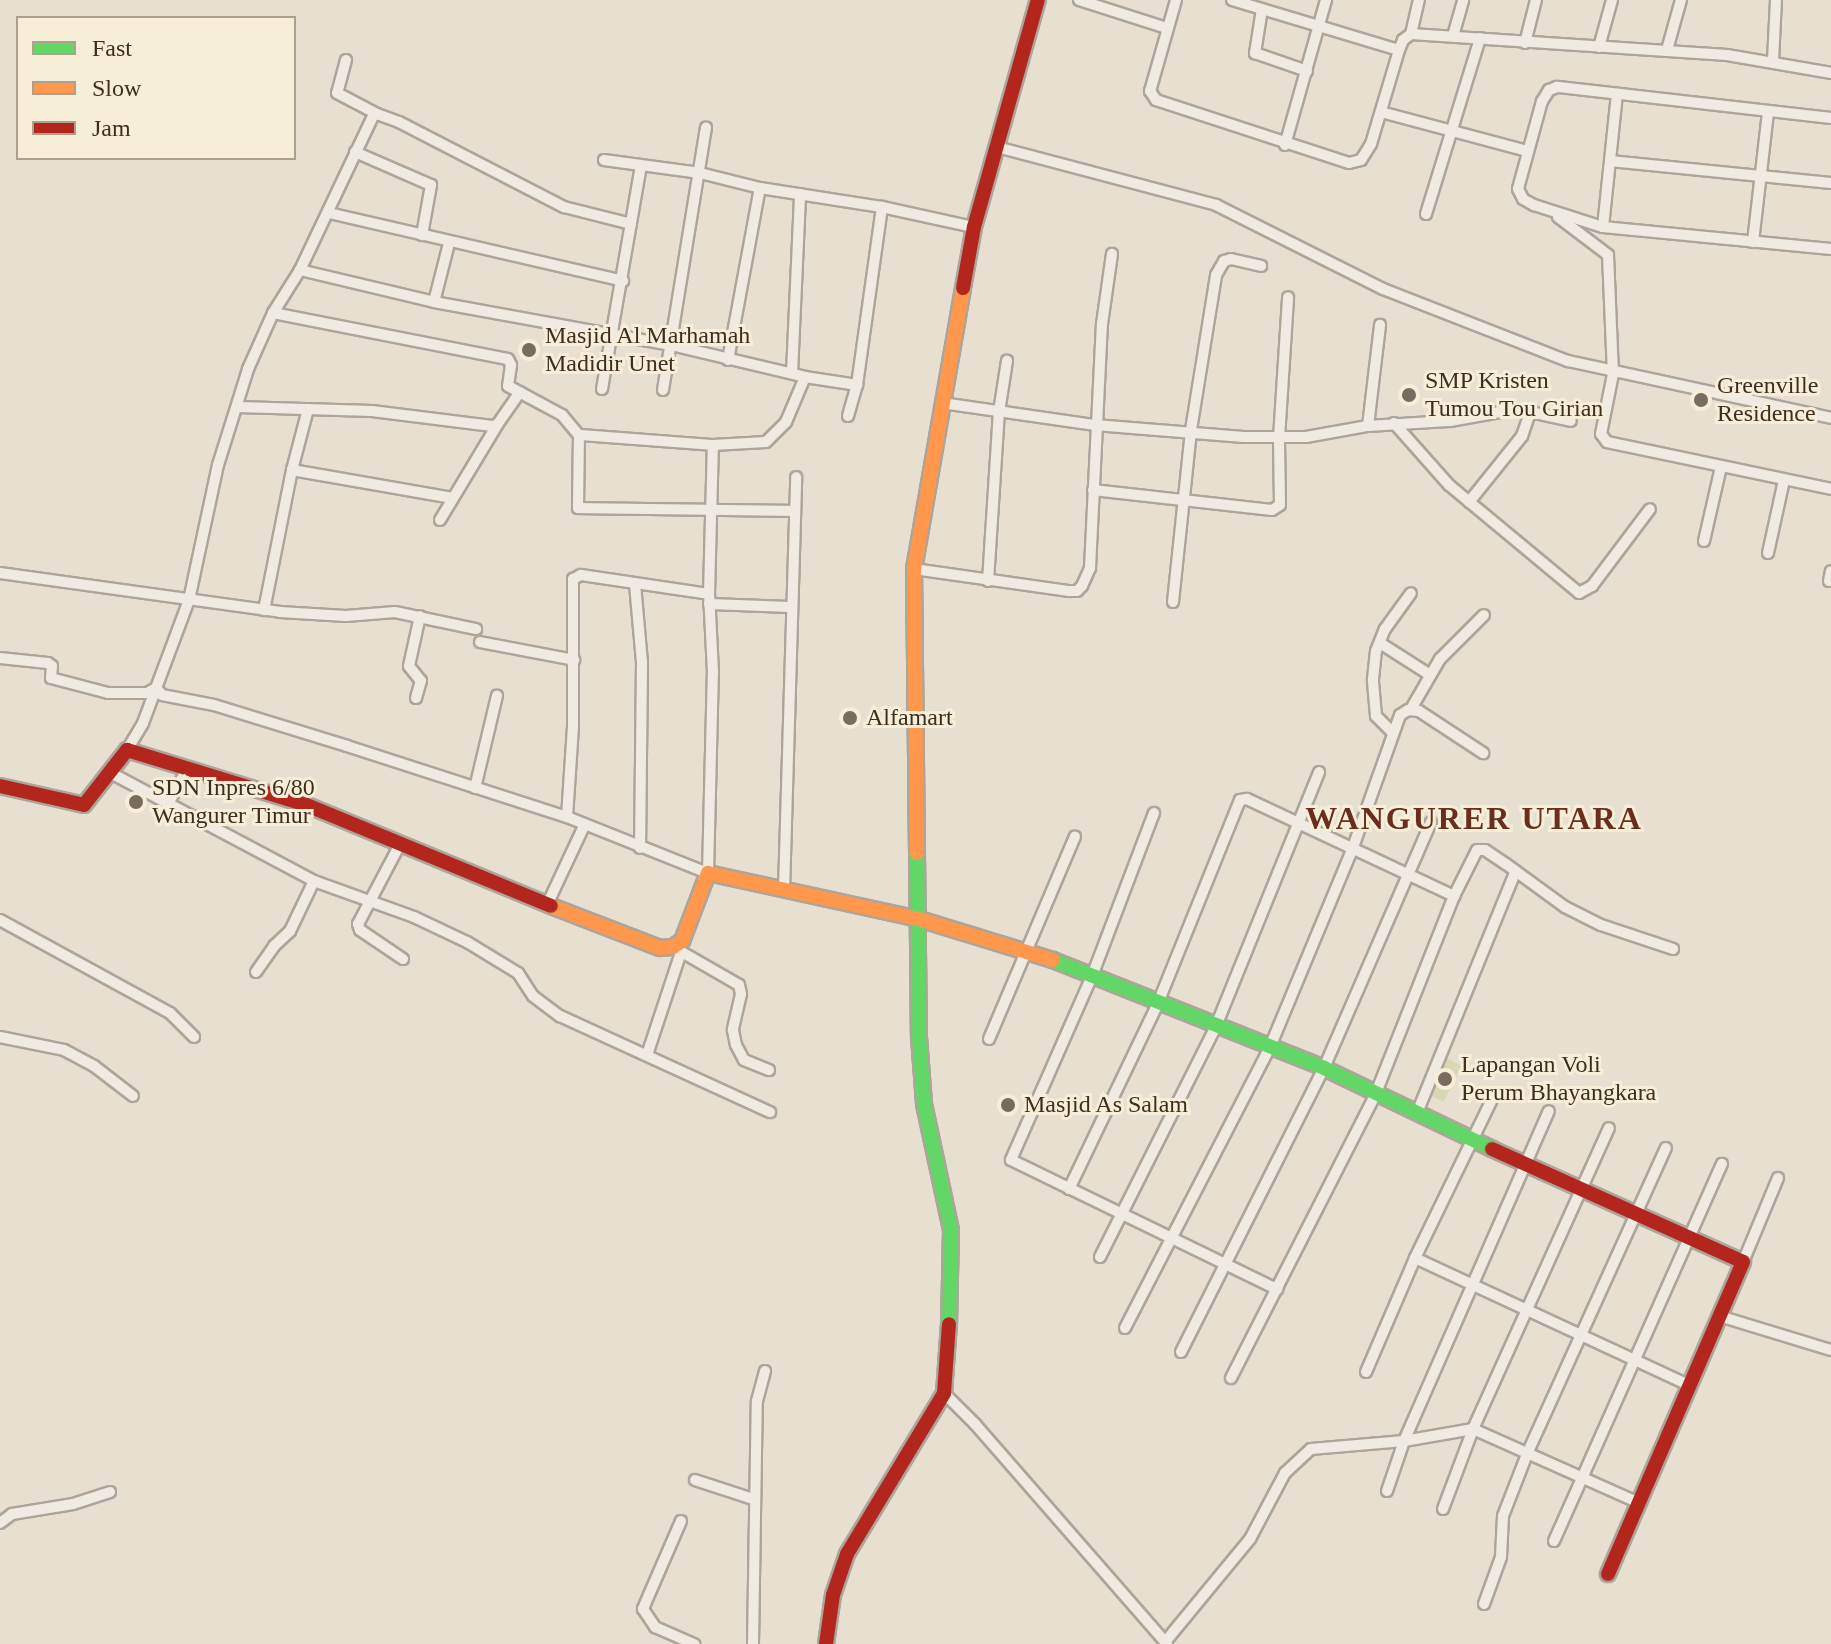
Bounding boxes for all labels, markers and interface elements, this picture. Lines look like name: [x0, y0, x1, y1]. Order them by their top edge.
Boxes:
legend: [16, 16, 296, 160]
text: Fast: [92, 35, 132, 61]
text: Slow: [92, 75, 141, 101]
text: Jam: [92, 115, 131, 141]
place label: Masjid Al Marhamah Madidir Unet: [545, 322, 752, 378]
marker: Masjid Al Marhamah Madidir Unet: [520, 341, 538, 359]
place label: SMP Kristen Tumou Tou Girian: [1425, 367, 1604, 423]
place label: Greenville Residence: [1717, 372, 1818, 428]
marker: SMP Kristen Tumou Tou Girian: [1400, 386, 1418, 404]
marker: Greenville Residence: [1692, 391, 1710, 409]
place label: Alfamart: [866, 704, 953, 732]
marker: Alfamart: [841, 709, 859, 727]
place label: SDN Inpres 6/80 Wangurer Timur: [152, 774, 315, 830]
marker: SDN Inpres 6/80 Wangurer Timur: [127, 793, 145, 811]
district label: WANGURER UTARA: [1305, 799, 1643, 837]
place label: Lapangan Voli Perum Bhayangkara: [1461, 1051, 1656, 1107]
marker: Lapangan Voli Perum Bhayangkara: [1436, 1070, 1454, 1088]
place label: Masjid As Salam: [1024, 1091, 1189, 1119]
marker: Masjid As Salam: [999, 1096, 1017, 1114]

